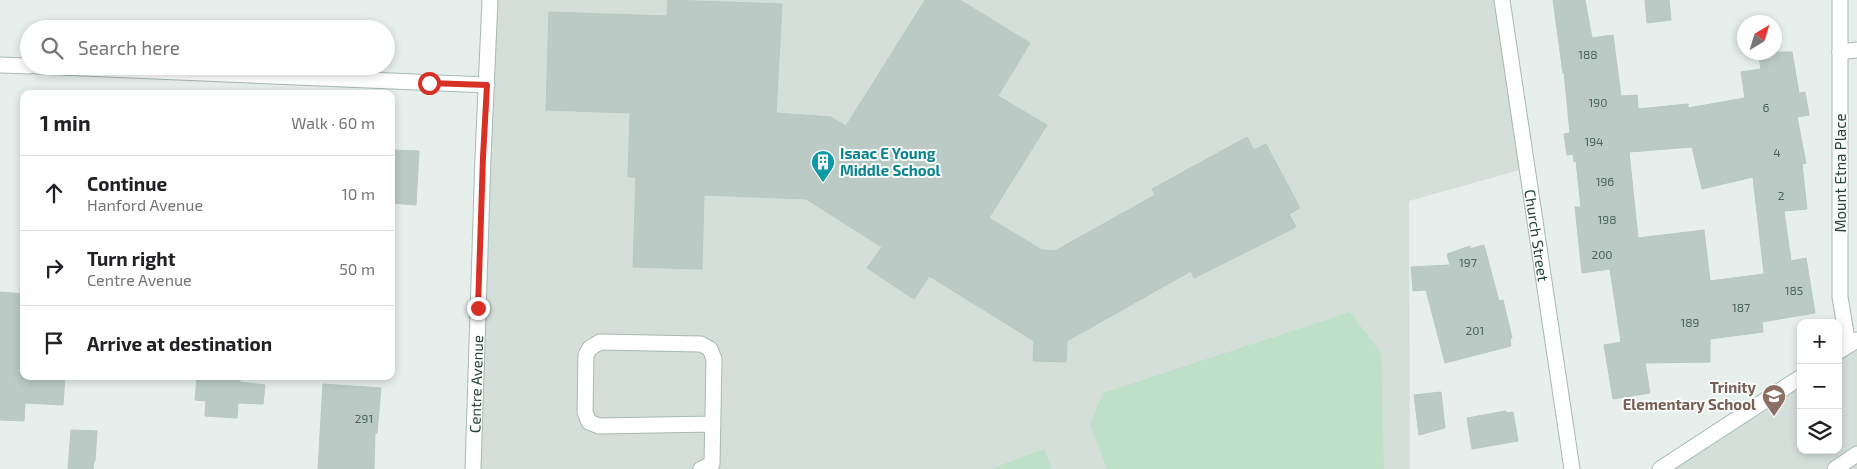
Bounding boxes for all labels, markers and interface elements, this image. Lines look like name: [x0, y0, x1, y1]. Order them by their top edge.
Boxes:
north arrow: [1737, 15, 1782, 60]
search box: [20, 20, 395, 75]
icon: search: [38, 34, 66, 62]
text: Search here: [78, 36, 180, 59]
house number: 188: [1578, 47, 1598, 61]
route start: [418, 72, 441, 95]
house number: 190: [1589, 95, 1607, 109]
house number: 6: [1763, 100, 1770, 114]
text: 1 min: [40, 110, 91, 135]
text: Walk · 60 m: [291, 113, 375, 132]
street label: Mount Etna Place: [1831, 113, 1849, 233]
house number: 194: [1584, 134, 1604, 148]
place label: Isaac E Young Middle School: [840, 144, 941, 179]
house number: 4: [1773, 145, 1781, 159]
building icon: Isaac E Young Middle School: [810, 149, 836, 183]
text: Continue: [87, 172, 167, 195]
house number: 196: [1596, 174, 1614, 188]
icon: ahead: [40, 179, 68, 207]
text: 10 m: [341, 184, 375, 203]
street label: Church Street: [1521, 188, 1553, 283]
house number: 2: [1778, 188, 1785, 202]
text: Hanford Avenue: [87, 195, 203, 214]
house number: 198: [1598, 212, 1616, 226]
text: Turn right: [87, 247, 175, 270]
house number: 200: [1591, 247, 1613, 261]
icon: right: [40, 254, 68, 282]
house number: 197: [1459, 255, 1477, 269]
text: 50 m: [339, 259, 375, 278]
text: Centre Avenue: [87, 270, 192, 289]
house number: 185: [1785, 283, 1803, 297]
route end: [467, 297, 490, 320]
house number: 187: [1732, 300, 1750, 314]
house number: 189: [1681, 315, 1700, 329]
map controls: [1797, 319, 1842, 454]
button: +: [1797, 319, 1842, 364]
house number: 201: [1466, 323, 1484, 337]
icon: arrive: [40, 329, 68, 357]
text: Arrive at destination: [87, 332, 272, 355]
street label: Centre Avenue: [465, 335, 486, 433]
button: −: [1797, 364, 1842, 409]
place label: Trinity Elementary School: [1623, 378, 1757, 414]
school or university icon: Trinity Elementary School: [1761, 383, 1787, 417]
button: layers: [1797, 409, 1842, 454]
house number: 291: [355, 411, 373, 425]

